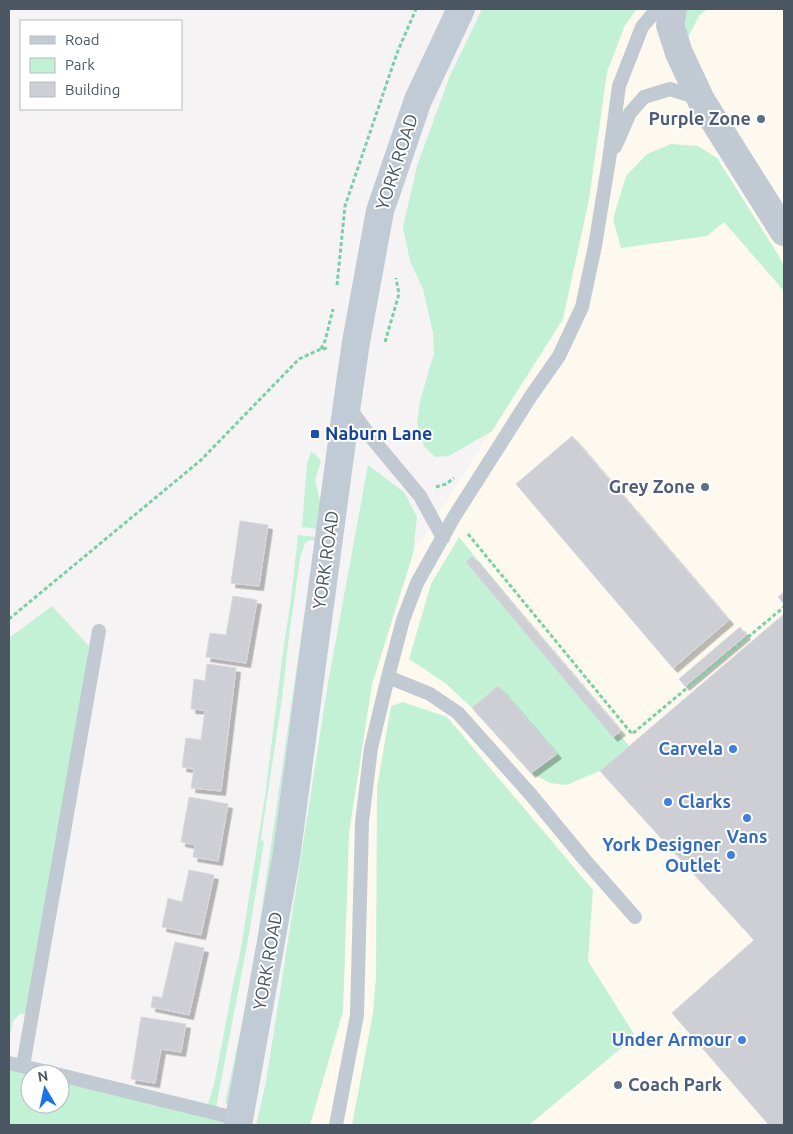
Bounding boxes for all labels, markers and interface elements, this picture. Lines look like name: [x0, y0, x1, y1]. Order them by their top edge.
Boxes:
legend: [20, 20, 182, 110]
text: Road: [65, 31, 100, 48]
text: Park: [65, 56, 95, 73]
text: Building: [65, 81, 120, 98]
place label: Purple Zone: [648, 108, 751, 128]
street label: YORK ROAD: [371, 111, 421, 212]
marker: Purple Zone: [755, 113, 767, 125]
place label: Naburn Lane: [325, 423, 432, 443]
marker: Naburn Lane: [309, 428, 321, 440]
place label: Grey Zone: [609, 476, 695, 496]
marker: Grey Zone: [699, 481, 711, 493]
street label: YORK ROAD: [308, 509, 342, 611]
place label: Carvela: [658, 738, 723, 758]
marker: Carvela: [727, 743, 739, 755]
place label: Clarks: [678, 791, 731, 811]
marker: Clarks: [662, 796, 674, 808]
marker: Vans: [741, 812, 753, 824]
place label: Vans: [727, 826, 767, 846]
place label: York Designer Outlet: [602, 834, 722, 875]
marker: York Designer Outlet: [725, 849, 737, 861]
street label: YORK ROAD: [249, 910, 286, 1012]
place label: Under Armour: [612, 1029, 733, 1049]
marker: Under Armour: [736, 1034, 748, 1046]
north arrow: [20, 1064, 70, 1114]
text: N: [37, 1067, 49, 1085]
place label: Coach Park: [628, 1074, 722, 1094]
marker: Coach Park: [612, 1079, 624, 1091]

